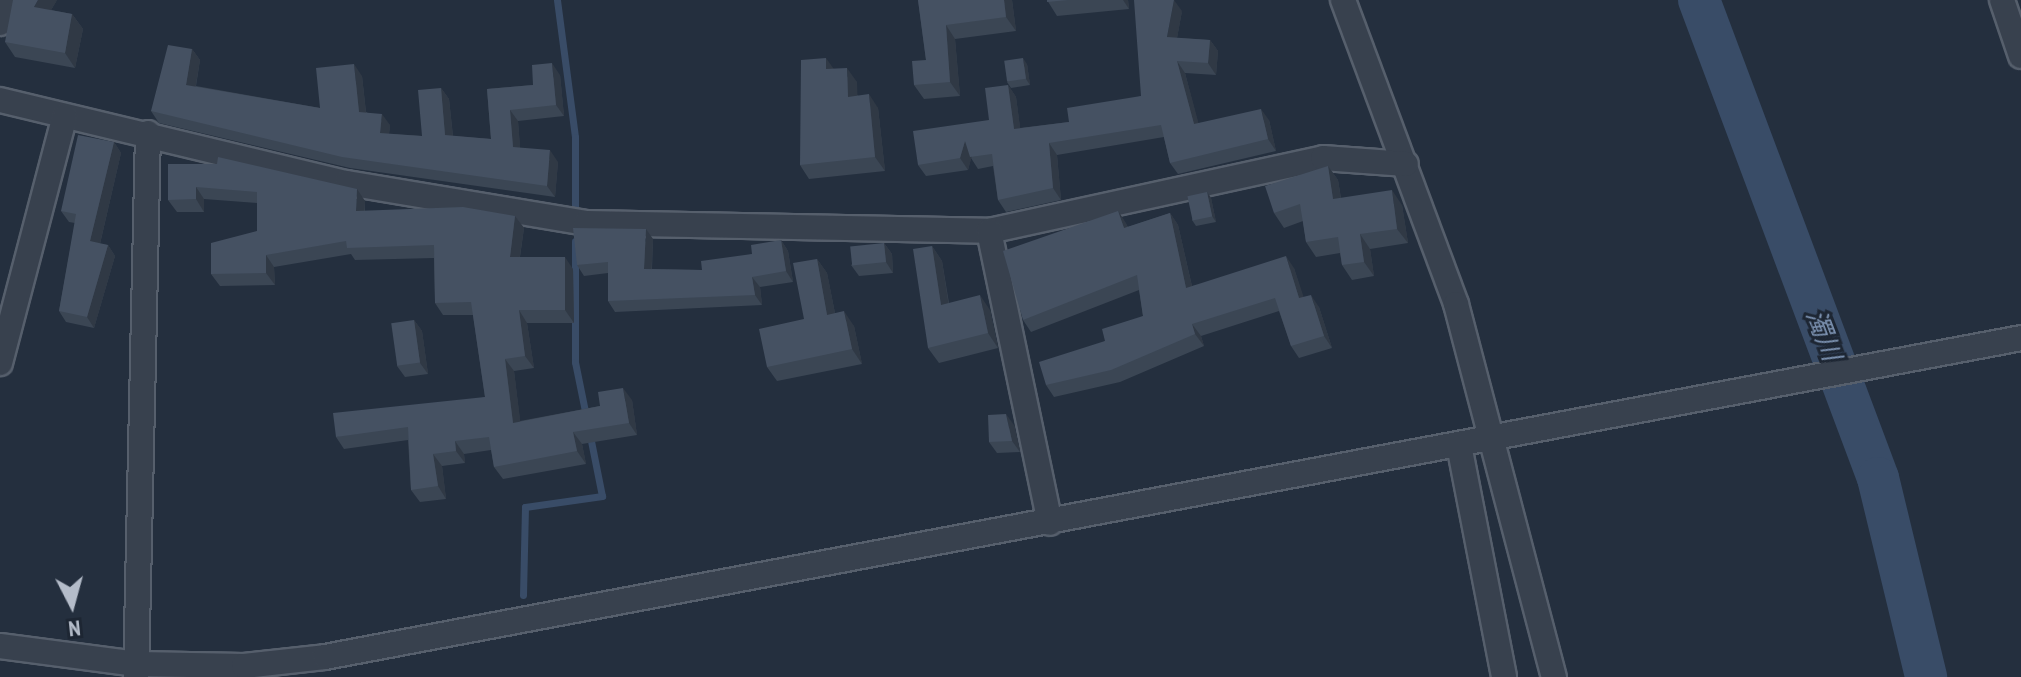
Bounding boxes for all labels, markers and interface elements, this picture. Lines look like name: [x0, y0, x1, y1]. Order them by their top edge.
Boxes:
water label: 濁川: [1800, 305, 1848, 365]
north arrow: [32, 565, 112, 645]
text: N: [67, 614, 82, 643]

